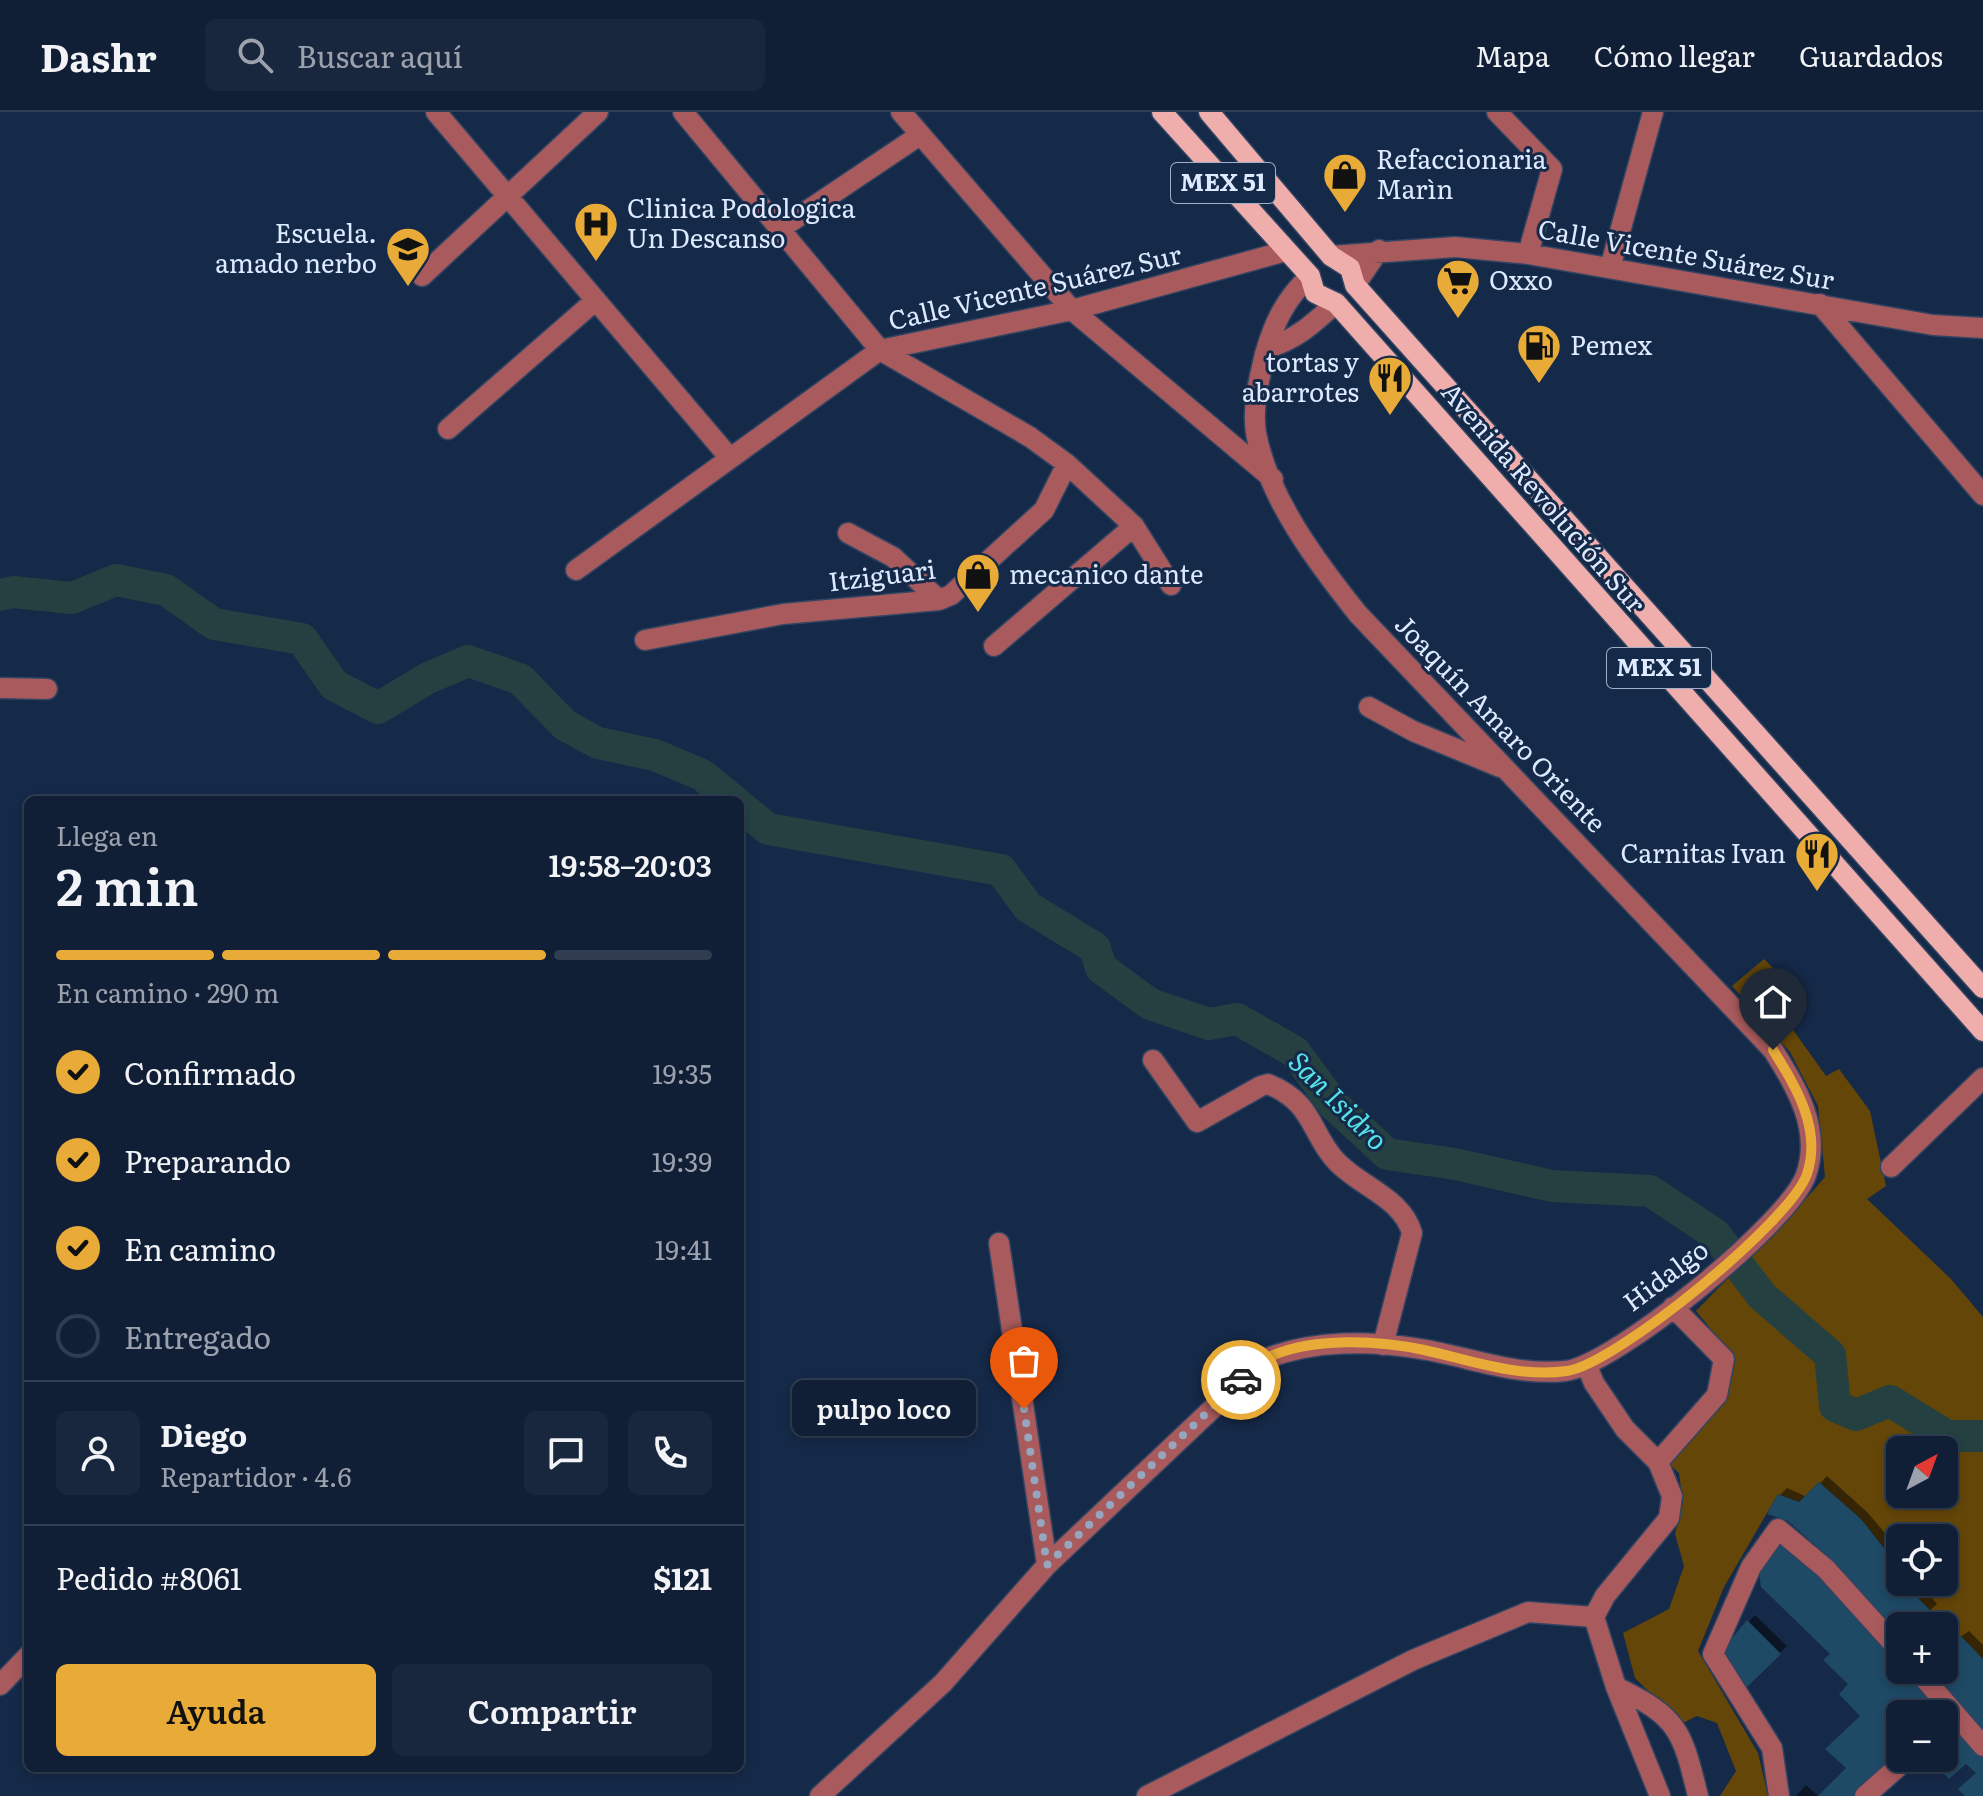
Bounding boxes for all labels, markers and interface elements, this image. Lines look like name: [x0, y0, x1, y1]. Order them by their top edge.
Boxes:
search box: [205, 19, 765, 91]
text: Dashr: [40, 27, 157, 84]
icon: search: [233, 33, 277, 77]
text: Buscar aquí: [297, 33, 463, 77]
text: Mapa: [1475, 34, 1550, 76]
text: Cómo llegar: [1594, 34, 1755, 76]
text: Guardados: [1799, 34, 1943, 76]
place label: Refaccionaria Marìn: [1376, 138, 1547, 207]
shop icon: Refaccionaria Marìn: [1321, 151, 1369, 214]
road number: MEX 51: [1171, 163, 1275, 203]
place label: Clinica Podologica Un Descanso: [627, 187, 856, 256]
hospital icon: Clinica Podologica Un Descanso: [572, 200, 620, 263]
street label: Calle Vicente Suárez Sur: [1535, 207, 1838, 298]
place label: Escuela. amado nerbo: [215, 212, 377, 281]
school or university icon: Escuela. amado nerbo: [384, 225, 432, 288]
street label: Calle Vicente Suárez Sur: [884, 233, 1186, 338]
supermarket icon: Oxxo: [1434, 257, 1482, 320]
place label: Oxxo: [1489, 259, 1553, 298]
fuel station icon: Pemex: [1515, 322, 1563, 385]
place label: Pemex: [1570, 324, 1652, 363]
place label: tortas y abarrotes: [1242, 341, 1359, 410]
restaurant icon: tortas y abarrotes: [1366, 354, 1414, 417]
street label: Avenida Revolución Sur: [1434, 372, 1657, 621]
street label: Itziguari: [826, 548, 938, 599]
shop icon: mecanico dante: [954, 551, 1002, 614]
place label: mecanico dante: [1009, 553, 1203, 592]
street label: Joaquín Amaro Oriente: [1387, 605, 1616, 840]
road number: MEX 51: [1607, 648, 1711, 688]
text: Llega en: [56, 815, 158, 854]
restaurant icon: Carnitas Ivan: [1793, 830, 1841, 893]
place label: Carnitas Ivan: [1620, 832, 1786, 871]
text: 19:58–20:03: [549, 842, 712, 886]
text: 2 min: [56, 845, 199, 922]
pin: [1739, 968, 1807, 1050]
text: En camino · 290 m: [56, 972, 279, 1011]
icon: home: [1751, 980, 1795, 1024]
water label: San Isidro: [1280, 1040, 1399, 1159]
icon: check: [56, 1050, 100, 1094]
text: Confirmado: [124, 1050, 296, 1094]
text: 19:35: [652, 1053, 712, 1092]
icon: check: [56, 1138, 100, 1182]
text: Preparando: [124, 1138, 291, 1182]
text: 19:39: [652, 1141, 712, 1180]
icon: check: [56, 1226, 100, 1270]
text: En camino: [124, 1226, 276, 1270]
text: 19:41: [655, 1229, 712, 1268]
street label: Hidalgo: [1613, 1229, 1716, 1319]
text: Entregado: [124, 1314, 271, 1358]
pin: [990, 1327, 1058, 1409]
icon: bag: [1002, 1339, 1046, 1383]
courier: [1201, 1340, 1281, 1420]
icon: car: [1219, 1358, 1263, 1402]
callout: pulpo loco: [792, 1381, 976, 1437]
text: pulpo loco: [817, 1388, 951, 1427]
button: person: [56, 1411, 140, 1495]
button: chat: [524, 1411, 608, 1495]
button: phone: [628, 1411, 712, 1495]
text: Diego: [160, 1412, 247, 1456]
north arrow: [1886, 1436, 1958, 1508]
map controls: [1886, 1436, 1958, 1772]
text: Repartidor · 4.6: [160, 1456, 352, 1495]
button: locate: [1886, 1524, 1958, 1596]
text: Pedido #8061: [56, 1555, 242, 1599]
text: $121: [653, 1555, 712, 1599]
button: +: [1886, 1612, 1958, 1684]
button: Ayuda: [56, 1664, 376, 1756]
button: Compartir: [392, 1664, 712, 1756]
button: −: [1886, 1700, 1958, 1772]

